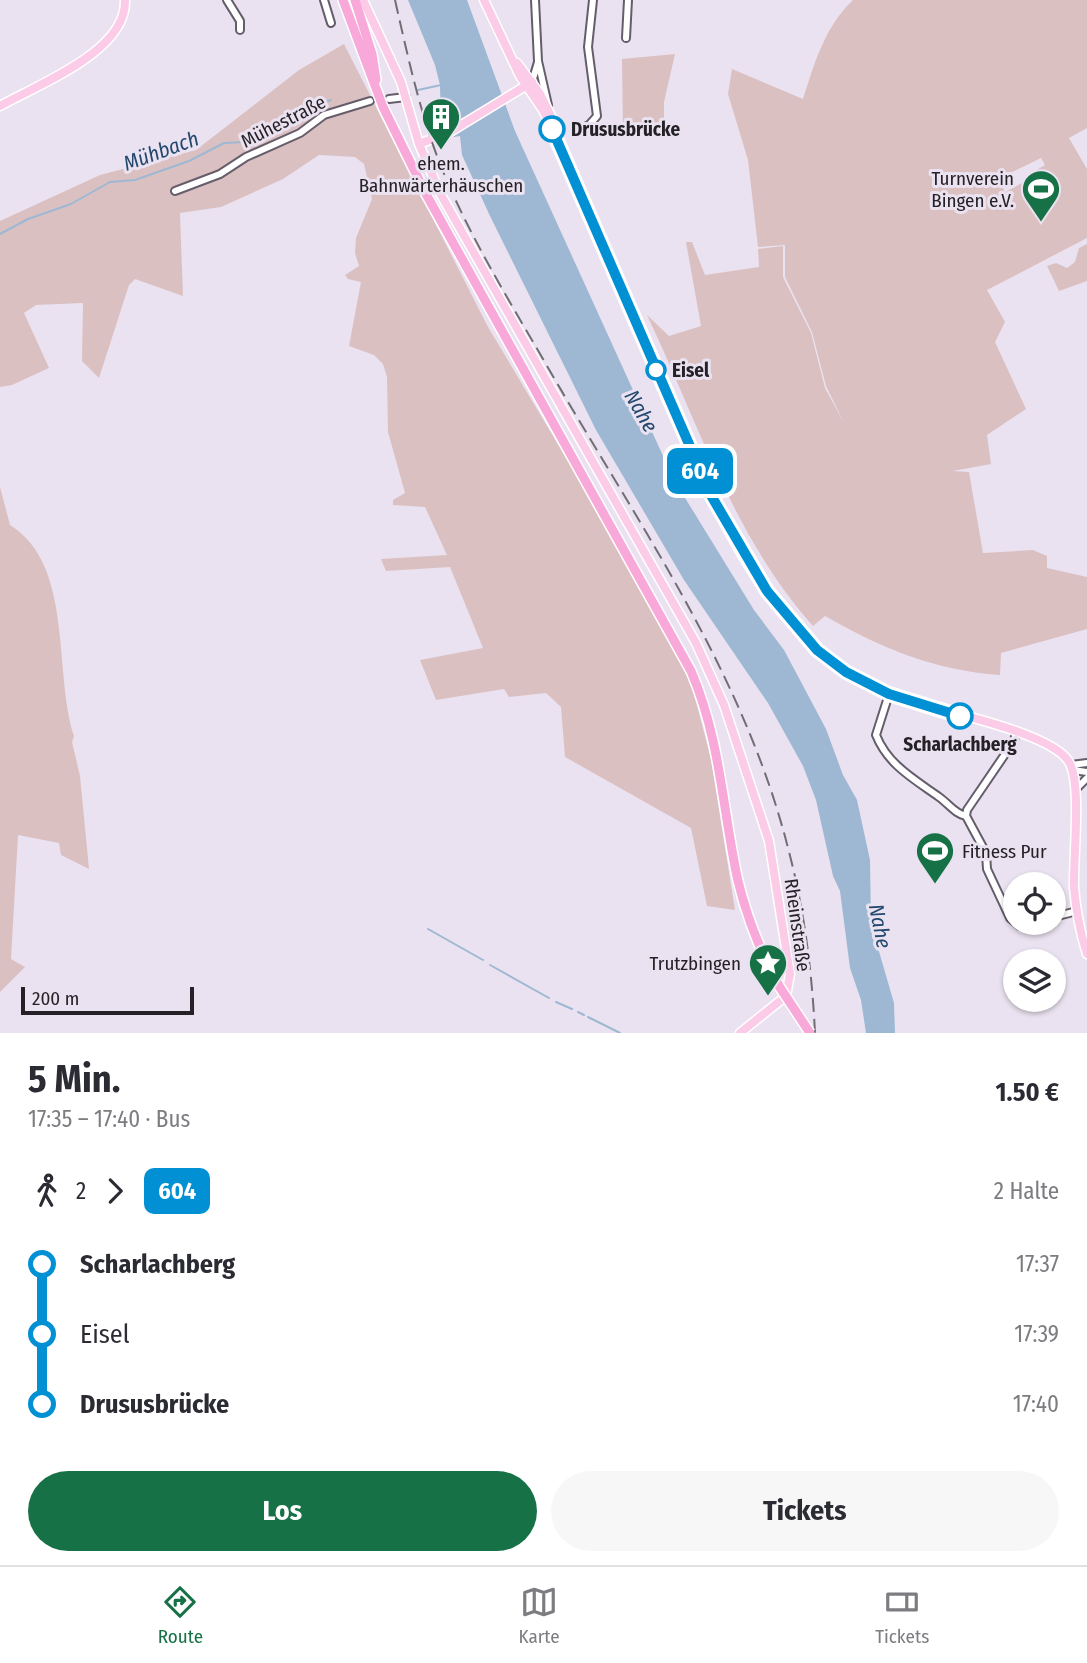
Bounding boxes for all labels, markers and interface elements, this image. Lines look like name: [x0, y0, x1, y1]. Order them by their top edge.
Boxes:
street label: Mühestraße: [237, 90, 329, 153]
building icon: ehem. Bahnwärterhäuschen: [420, 96, 462, 151]
marker: Drususbrücke: [539, 116, 565, 142]
place label: Drususbrücke: [571, 118, 680, 141]
water label: Mühbach: [120, 125, 202, 177]
place label: ehem. Bahnwärterhäuschen: [359, 152, 523, 197]
place label: Turnverein Bingen e.V.: [931, 167, 1014, 212]
sports icon: Turnverein Bingen e.V.: [1020, 168, 1062, 223]
place label: Eisel: [672, 359, 710, 382]
marker: Eisel: [646, 360, 666, 380]
water label: Nahe: [619, 385, 663, 437]
line badge: 604: [660, 448, 740, 494]
text: 604: [681, 457, 719, 485]
marker: Scharlachberg: [947, 703, 973, 729]
place label: Scharlachberg: [903, 733, 1017, 756]
sports icon: Fitness Pur: [914, 830, 956, 885]
place label: Fitness Pur: [962, 840, 1047, 863]
map controls: [1003, 872, 1066, 1012]
button: locate: [1003, 872, 1066, 935]
street label: Rheinstraße: [780, 877, 815, 973]
water label: Nahe: [863, 902, 897, 950]
place icon: Trutzbingen: [747, 942, 789, 997]
button: layers: [1003, 949, 1066, 1012]
place label: Trutzbingen: [650, 952, 741, 975]
scale bar: [21, 984, 194, 1016]
text: 200 m: [32, 987, 79, 1010]
text: 5 Min.: [28, 1056, 120, 1102]
text: 1.50 €: [995, 1077, 1059, 1108]
text: 17:35 – 17:40 · Bus: [28, 1105, 190, 1133]
icon: walk: [28, 1172, 66, 1210]
icon: forward: [96, 1172, 134, 1210]
text: 2: [76, 1177, 86, 1205]
text: 604: [158, 1177, 196, 1205]
text: 2 Halte: [994, 1177, 1059, 1205]
text: Scharlachberg: [80, 1249, 235, 1280]
text: 17:37: [1016, 1250, 1059, 1278]
text: Eisel: [80, 1319, 130, 1350]
text: 17:39: [1014, 1320, 1059, 1348]
text: Drususbrücke: [80, 1389, 229, 1420]
text: 17:40: [1013, 1390, 1059, 1418]
button: Los: [28, 1471, 537, 1551]
button: Tickets: [551, 1471, 1059, 1551]
tab: Route: [158, 1583, 203, 1648]
tab: Karte: [519, 1583, 560, 1648]
tab: Tickets: [875, 1583, 929, 1648]

